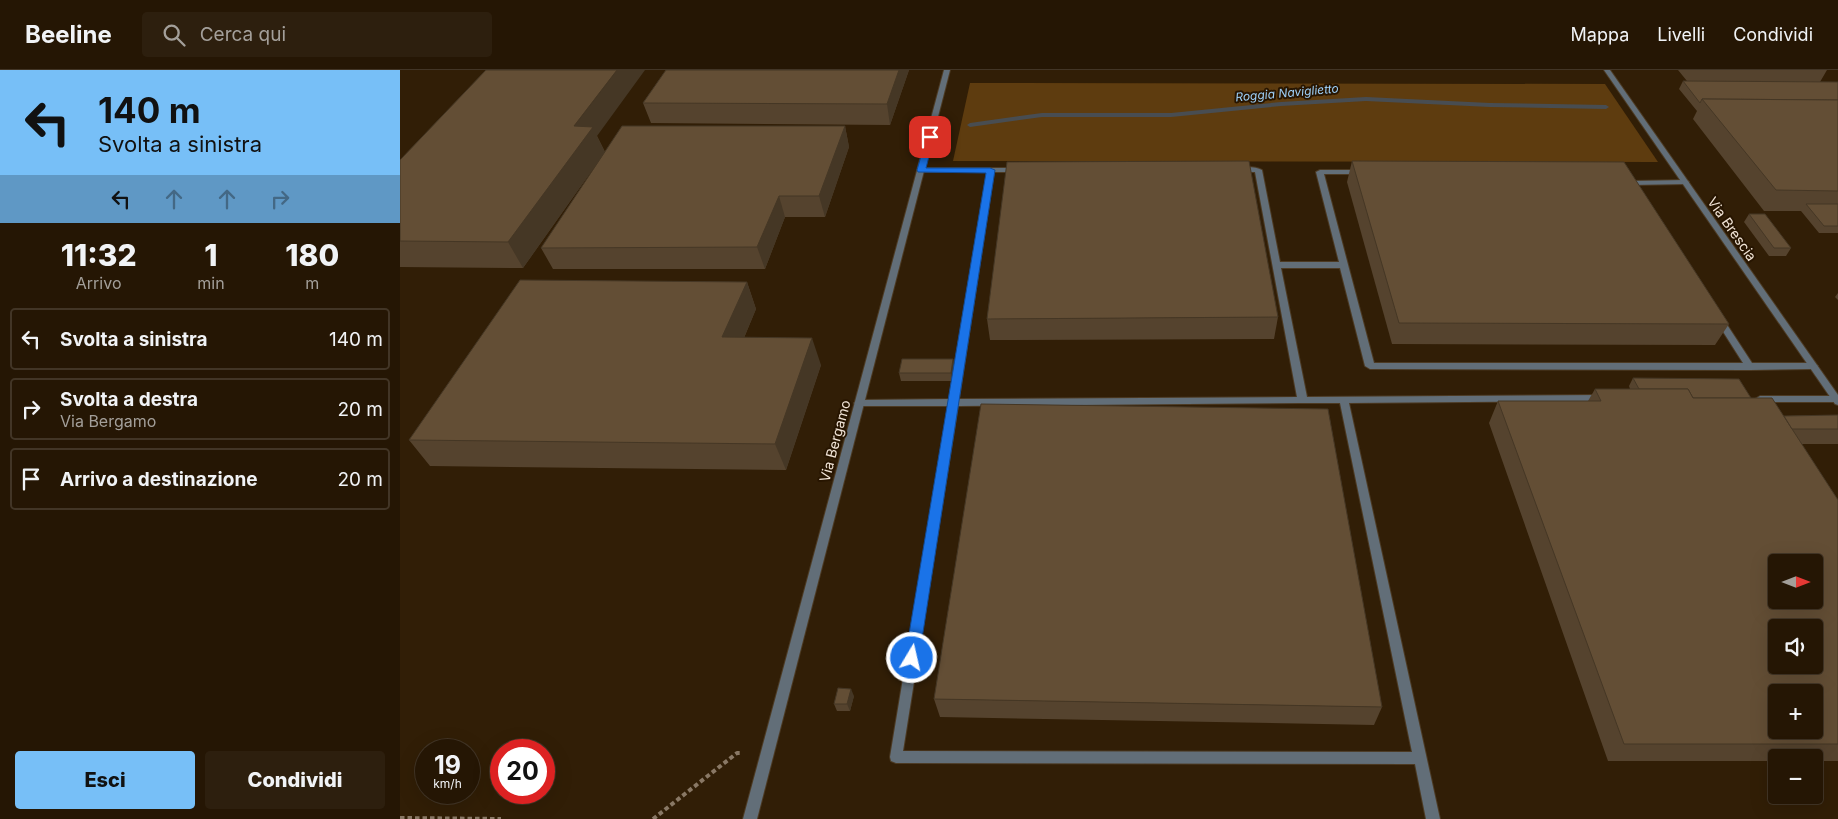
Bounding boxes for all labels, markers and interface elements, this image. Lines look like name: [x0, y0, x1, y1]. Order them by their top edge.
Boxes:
search box: [142, 12, 492, 57]
text: Beeline: [25, 20, 112, 49]
icon: search: [160, 21, 188, 49]
text: Cerca qui: [200, 23, 286, 46]
text: Mappa: [1571, 24, 1629, 45]
text: Livelli: [1657, 24, 1705, 45]
text: Condividi: [1733, 24, 1813, 45]
water label: Roggia Naviglietto: [1235, 81, 1339, 104]
text: 140 m: [98, 89, 201, 131]
icon: left: [15, 90, 80, 155]
pin: [909, 116, 951, 158]
icon: arrive: [916, 123, 944, 151]
text: Svolta a sinistra: [98, 131, 262, 157]
icon: left: [107, 185, 135, 213]
icon: ahead: [160, 185, 188, 213]
icon: ahead: [213, 185, 241, 213]
icon: right: [266, 185, 294, 213]
street label: Via Brescia: [1704, 194, 1761, 264]
text: 11:32: [61, 237, 137, 273]
text: 1: [204, 237, 218, 273]
text: 180: [285, 237, 339, 273]
text: Arrivo: [76, 273, 122, 293]
text: min: [197, 273, 225, 293]
text: m: [305, 273, 319, 293]
icon: left: [17, 325, 45, 353]
text: Svolta a sinistra: [60, 328, 208, 351]
text: 140 m: [329, 328, 383, 351]
text: Svolta a destra: [60, 388, 198, 411]
icon: right: [17, 395, 45, 423]
text: 20 m: [337, 398, 383, 421]
street label: Via Bergamo: [815, 398, 854, 484]
text: Via Bergamo: [60, 411, 156, 431]
icon: arrive: [17, 465, 45, 493]
text: Arrivo a destinazione: [60, 468, 258, 491]
text: 20 m: [337, 468, 383, 491]
north arrow: [1768, 554, 1822, 609]
map controls: [1768, 554, 1823, 804]
button: sound: [1768, 619, 1823, 674]
position arrow: [885, 631, 937, 683]
button: +: [1768, 684, 1823, 739]
speed limit sign: 20: [490, 739, 555, 804]
button: −: [1768, 749, 1823, 804]
text: 19: [434, 750, 461, 780]
button: Esci: [15, 751, 195, 809]
button: Condividi: [205, 751, 385, 809]
text: km/h: [433, 776, 462, 791]

